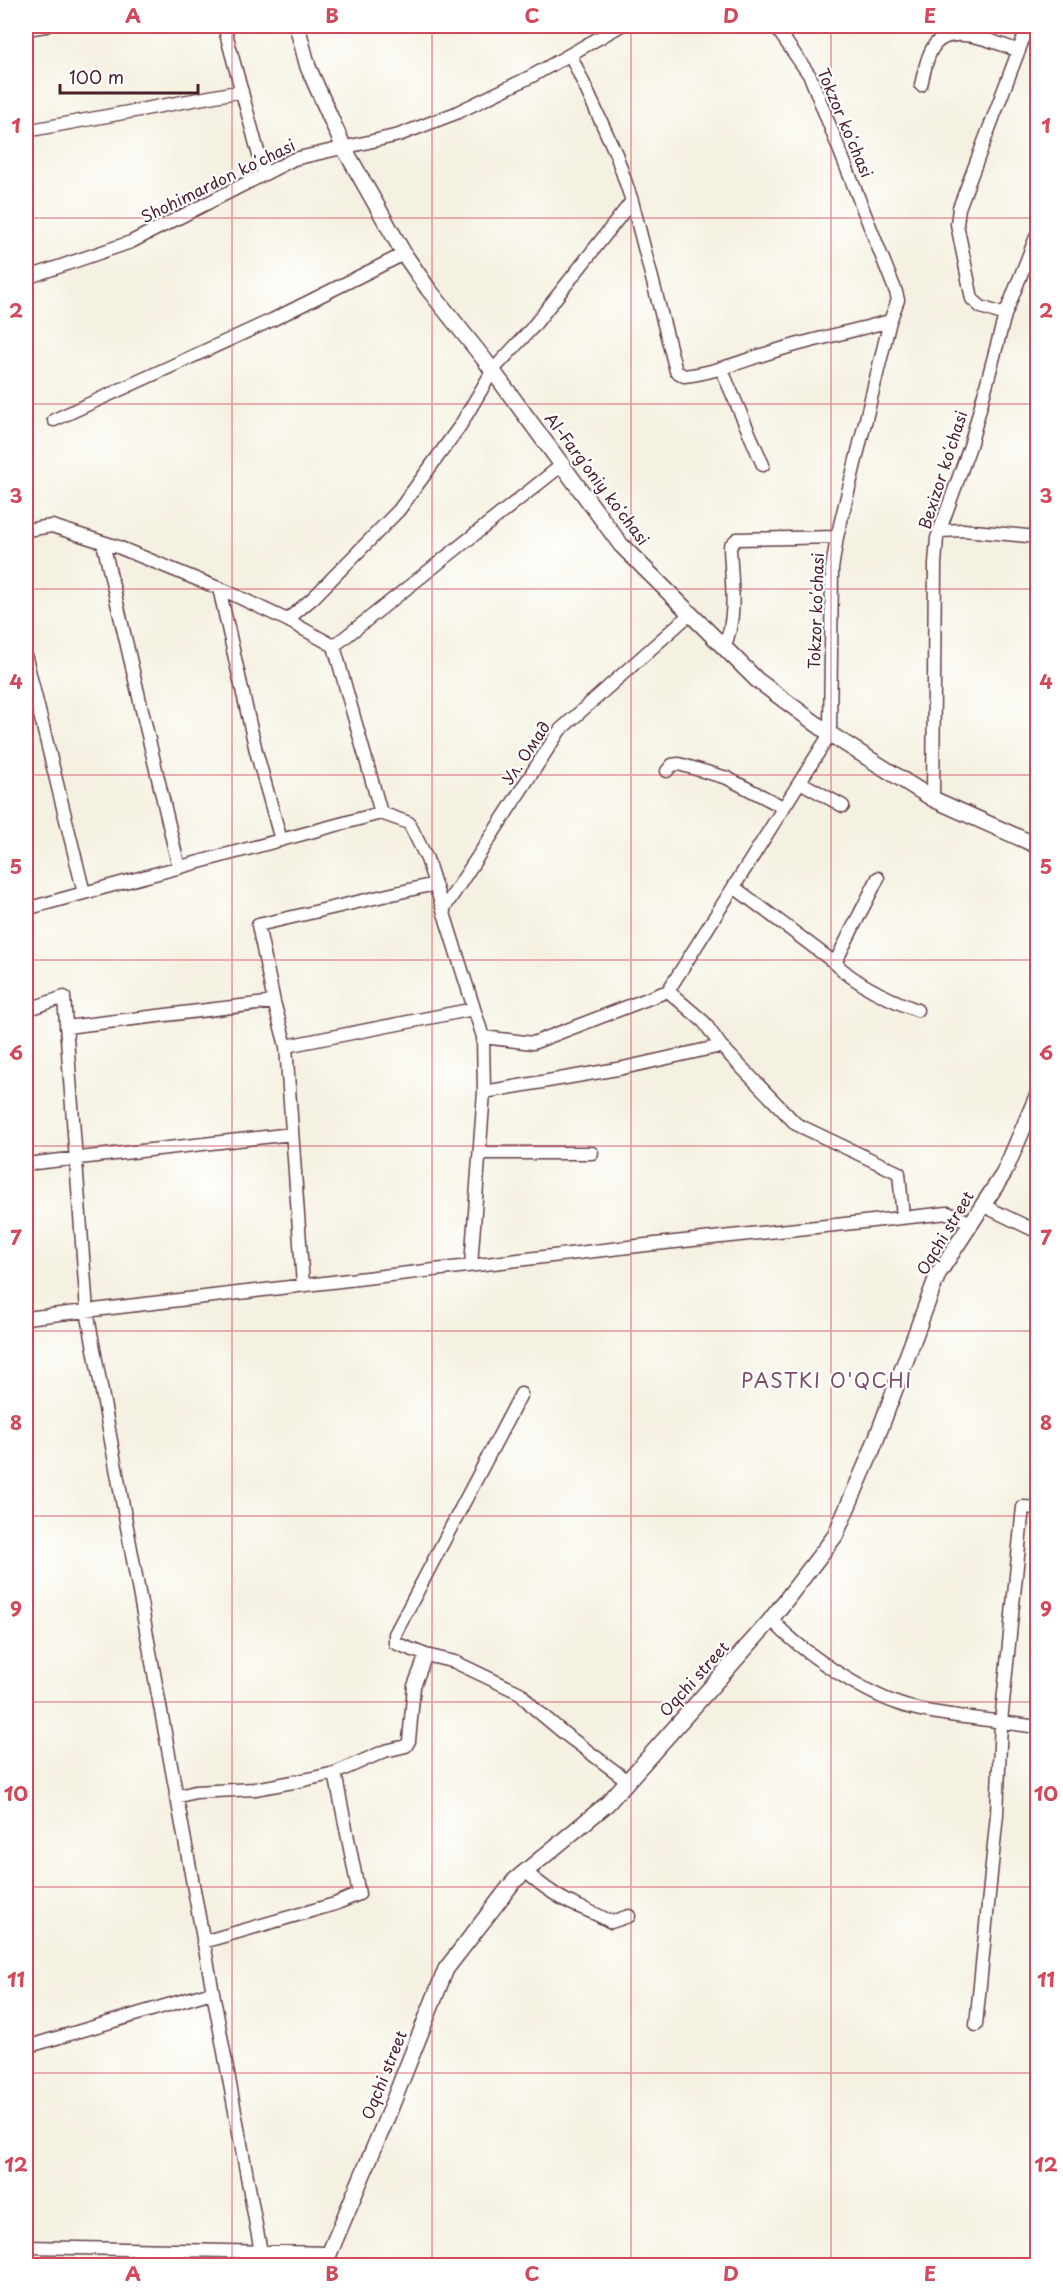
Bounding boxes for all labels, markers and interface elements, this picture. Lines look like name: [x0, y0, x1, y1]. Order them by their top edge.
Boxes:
text: A: [125, 0, 141, 30]
text: B: [325, 0, 339, 30]
text: C: [524, 0, 540, 30]
text: D: [723, 0, 739, 30]
text: E: [924, 0, 936, 30]
scale bar: [60, 57, 198, 95]
text: 100 m: [69, 63, 124, 90]
street label: Tokzor koʻchasi: [812, 64, 880, 181]
text: 1: [11, 110, 21, 140]
text: 1: [1041, 110, 1051, 140]
street label: Shohimardon koʻchasi: [136, 132, 299, 228]
text: 2: [9, 295, 23, 325]
text: 2: [1039, 295, 1053, 325]
street label: Al-Fargʻoniy koʻchasi: [540, 407, 656, 550]
street label: Bexizor koʻchasi: [912, 407, 973, 532]
text: 3: [9, 480, 23, 510]
text: 3: [1039, 480, 1053, 510]
street label: Tokzor koʻchasi: [801, 552, 829, 670]
text: 4: [9, 666, 23, 696]
text: 4: [1039, 666, 1053, 696]
street label: Ул. Омад: [495, 716, 555, 789]
text: 5: [10, 851, 22, 881]
text: 5: [1040, 851, 1052, 881]
text: 6: [9, 1037, 23, 1067]
text: 6: [1039, 1037, 1053, 1067]
street label: Oqchi street: [910, 1186, 979, 1279]
text: 7: [10, 1222, 22, 1252]
text: 7: [1040, 1222, 1052, 1252]
district label: PASTKI O'QCHI: [741, 1365, 913, 1395]
text: 8: [10, 1407, 22, 1437]
text: 8: [1040, 1407, 1052, 1437]
text: 9: [10, 1593, 22, 1623]
text: 9: [1040, 1593, 1052, 1623]
street label: Oqchi street: [653, 1635, 734, 1721]
text: 10: [4, 1778, 28, 1808]
text: 10: [1034, 1778, 1058, 1808]
text: 11: [7, 1964, 25, 1994]
text: 11: [1037, 1964, 1055, 1994]
street label: Oqchi street: [354, 2026, 412, 2123]
text: 12: [4, 2149, 28, 2179]
text: 12: [1034, 2149, 1058, 2179]
text: A: [125, 2258, 141, 2288]
text: B: [325, 2258, 339, 2288]
text: C: [524, 2258, 540, 2288]
text: D: [723, 2258, 739, 2288]
text: E: [924, 2258, 936, 2288]

